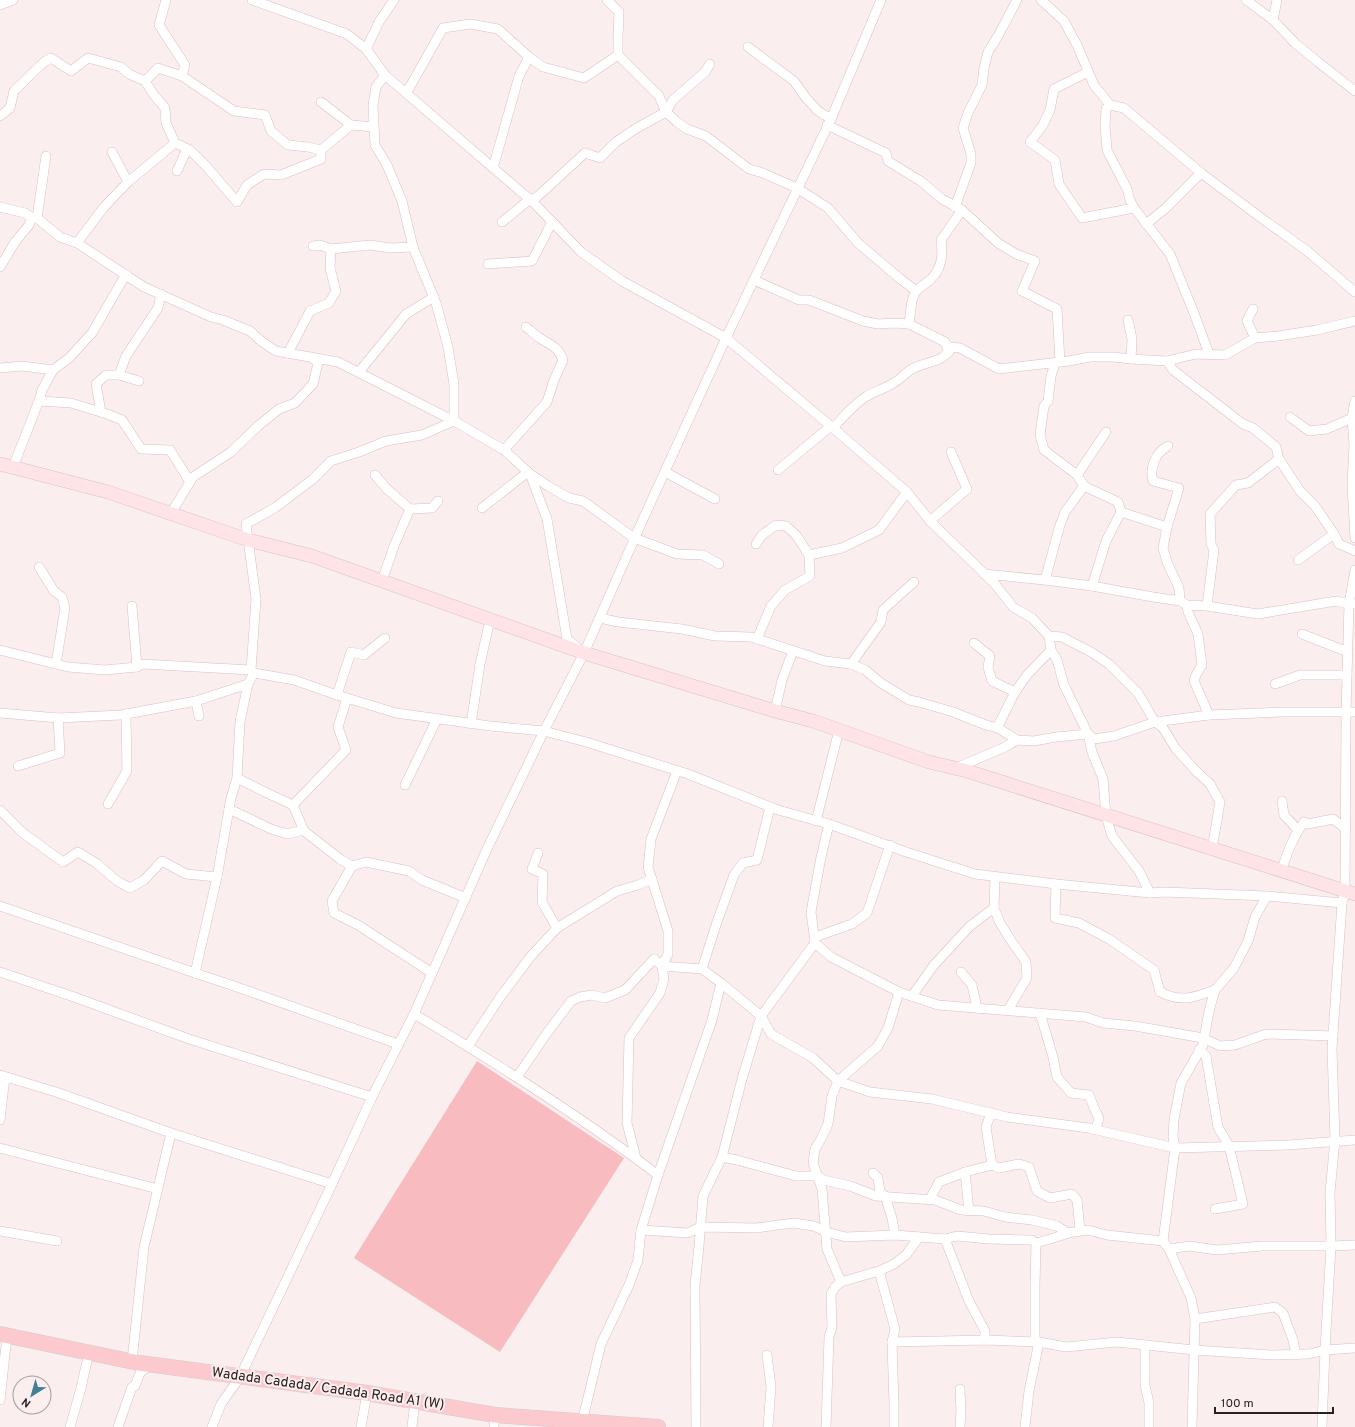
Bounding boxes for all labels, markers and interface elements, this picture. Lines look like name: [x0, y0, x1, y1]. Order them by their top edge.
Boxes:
street label: Wadada Cadada/ Cadada Road A1 (W): [211, 1364, 445, 1414]
north arrow: [12, 1375, 52, 1415]
scale bar: [1215, 1389, 1333, 1415]
text: N: [19, 1394, 34, 1410]
text: 100 m: [1221, 1396, 1254, 1412]

